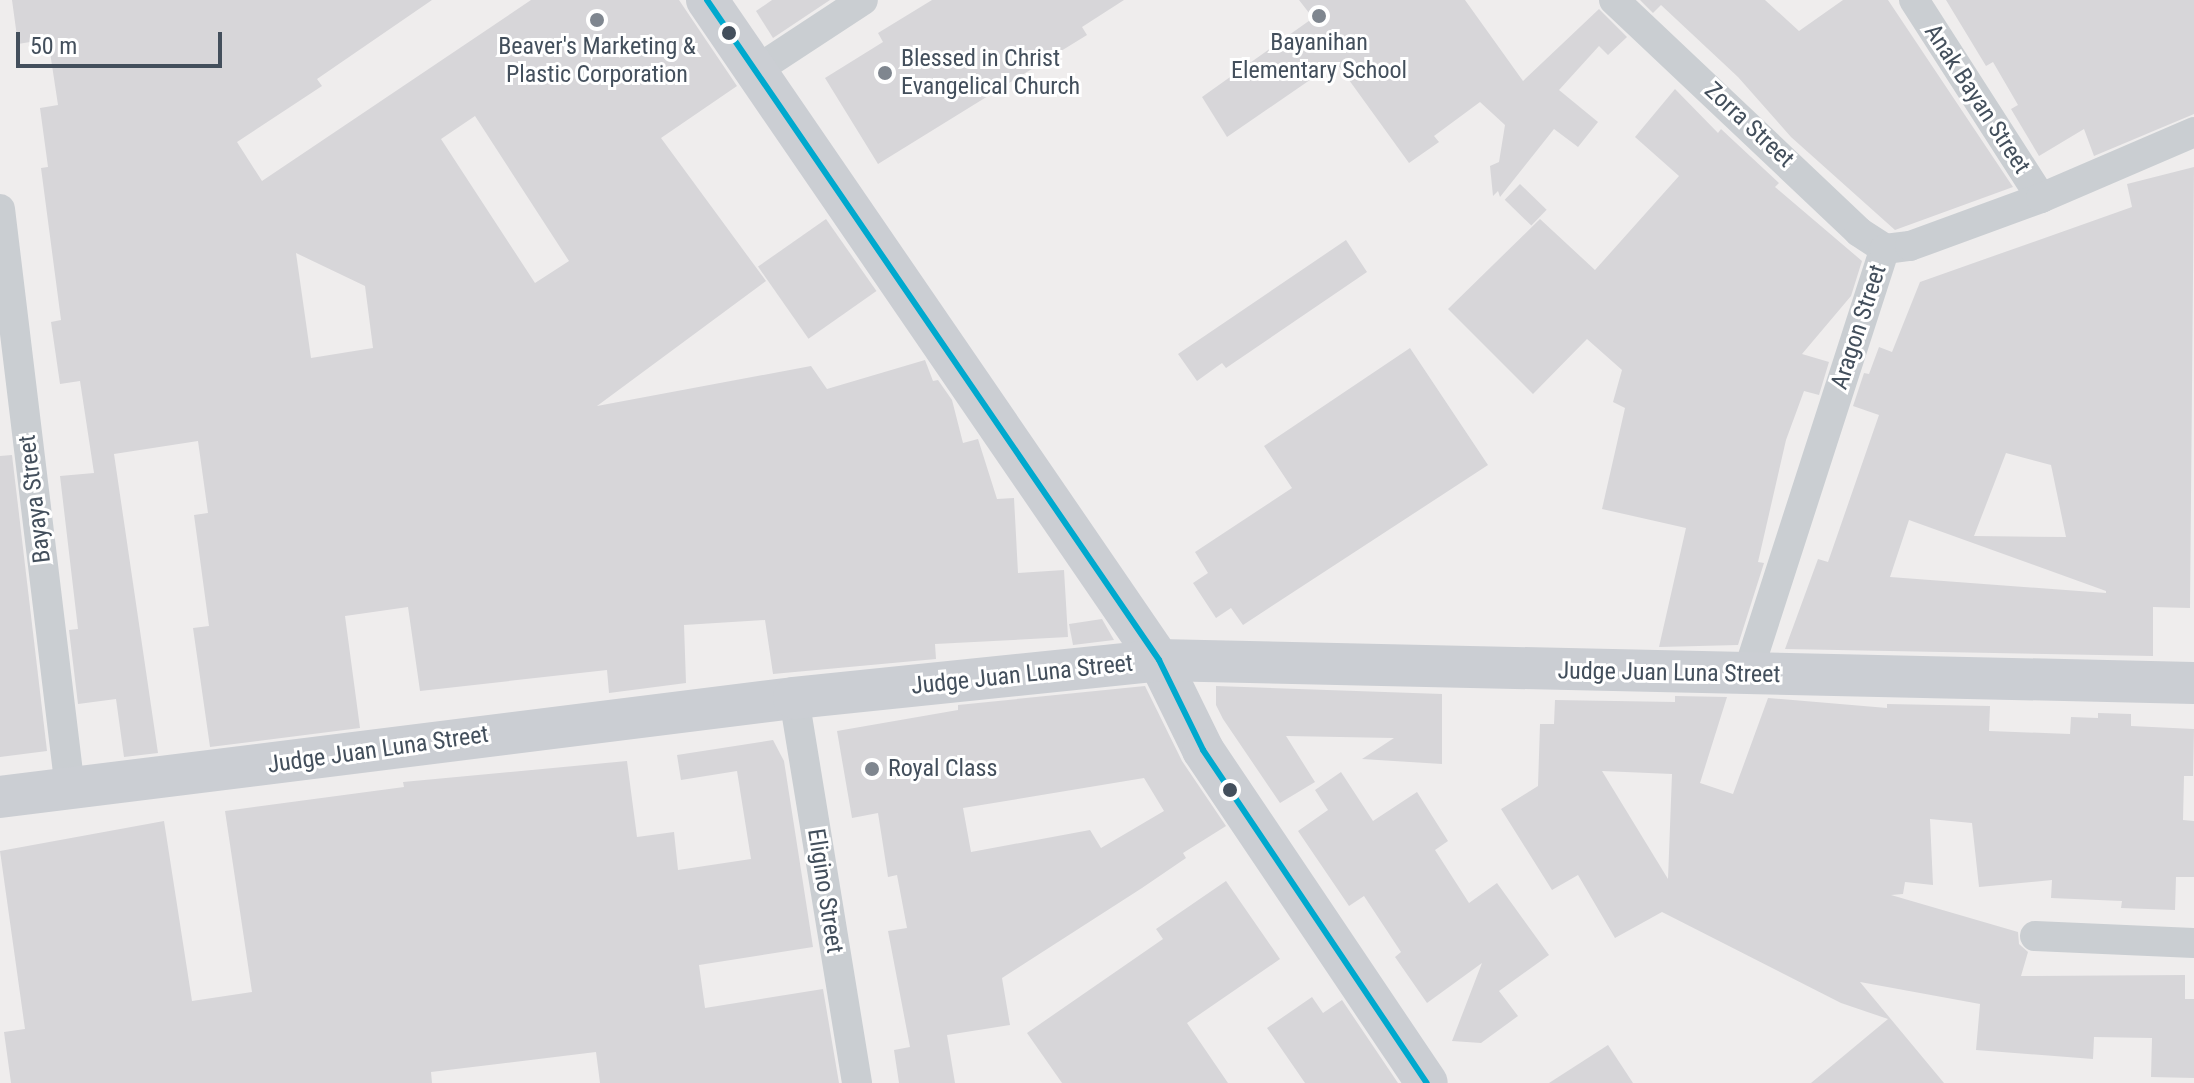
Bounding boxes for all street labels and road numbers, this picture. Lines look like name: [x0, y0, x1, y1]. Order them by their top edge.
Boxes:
street label: Anak Bayan Street: [1918, 19, 2036, 179]
street label: Zorra Street: [1698, 76, 1800, 174]
street label: Aragon Street: [1825, 261, 1893, 393]
street label: Bayaya Street: [13, 433, 57, 565]
street label: Judge Juan Luna Street: [910, 649, 1134, 701]
street label: Judge Juan Luna Street: [1557, 657, 1781, 689]
street label: Judge Juan Luna Street: [266, 720, 490, 780]
street label: Eligino Street: [801, 827, 849, 955]

